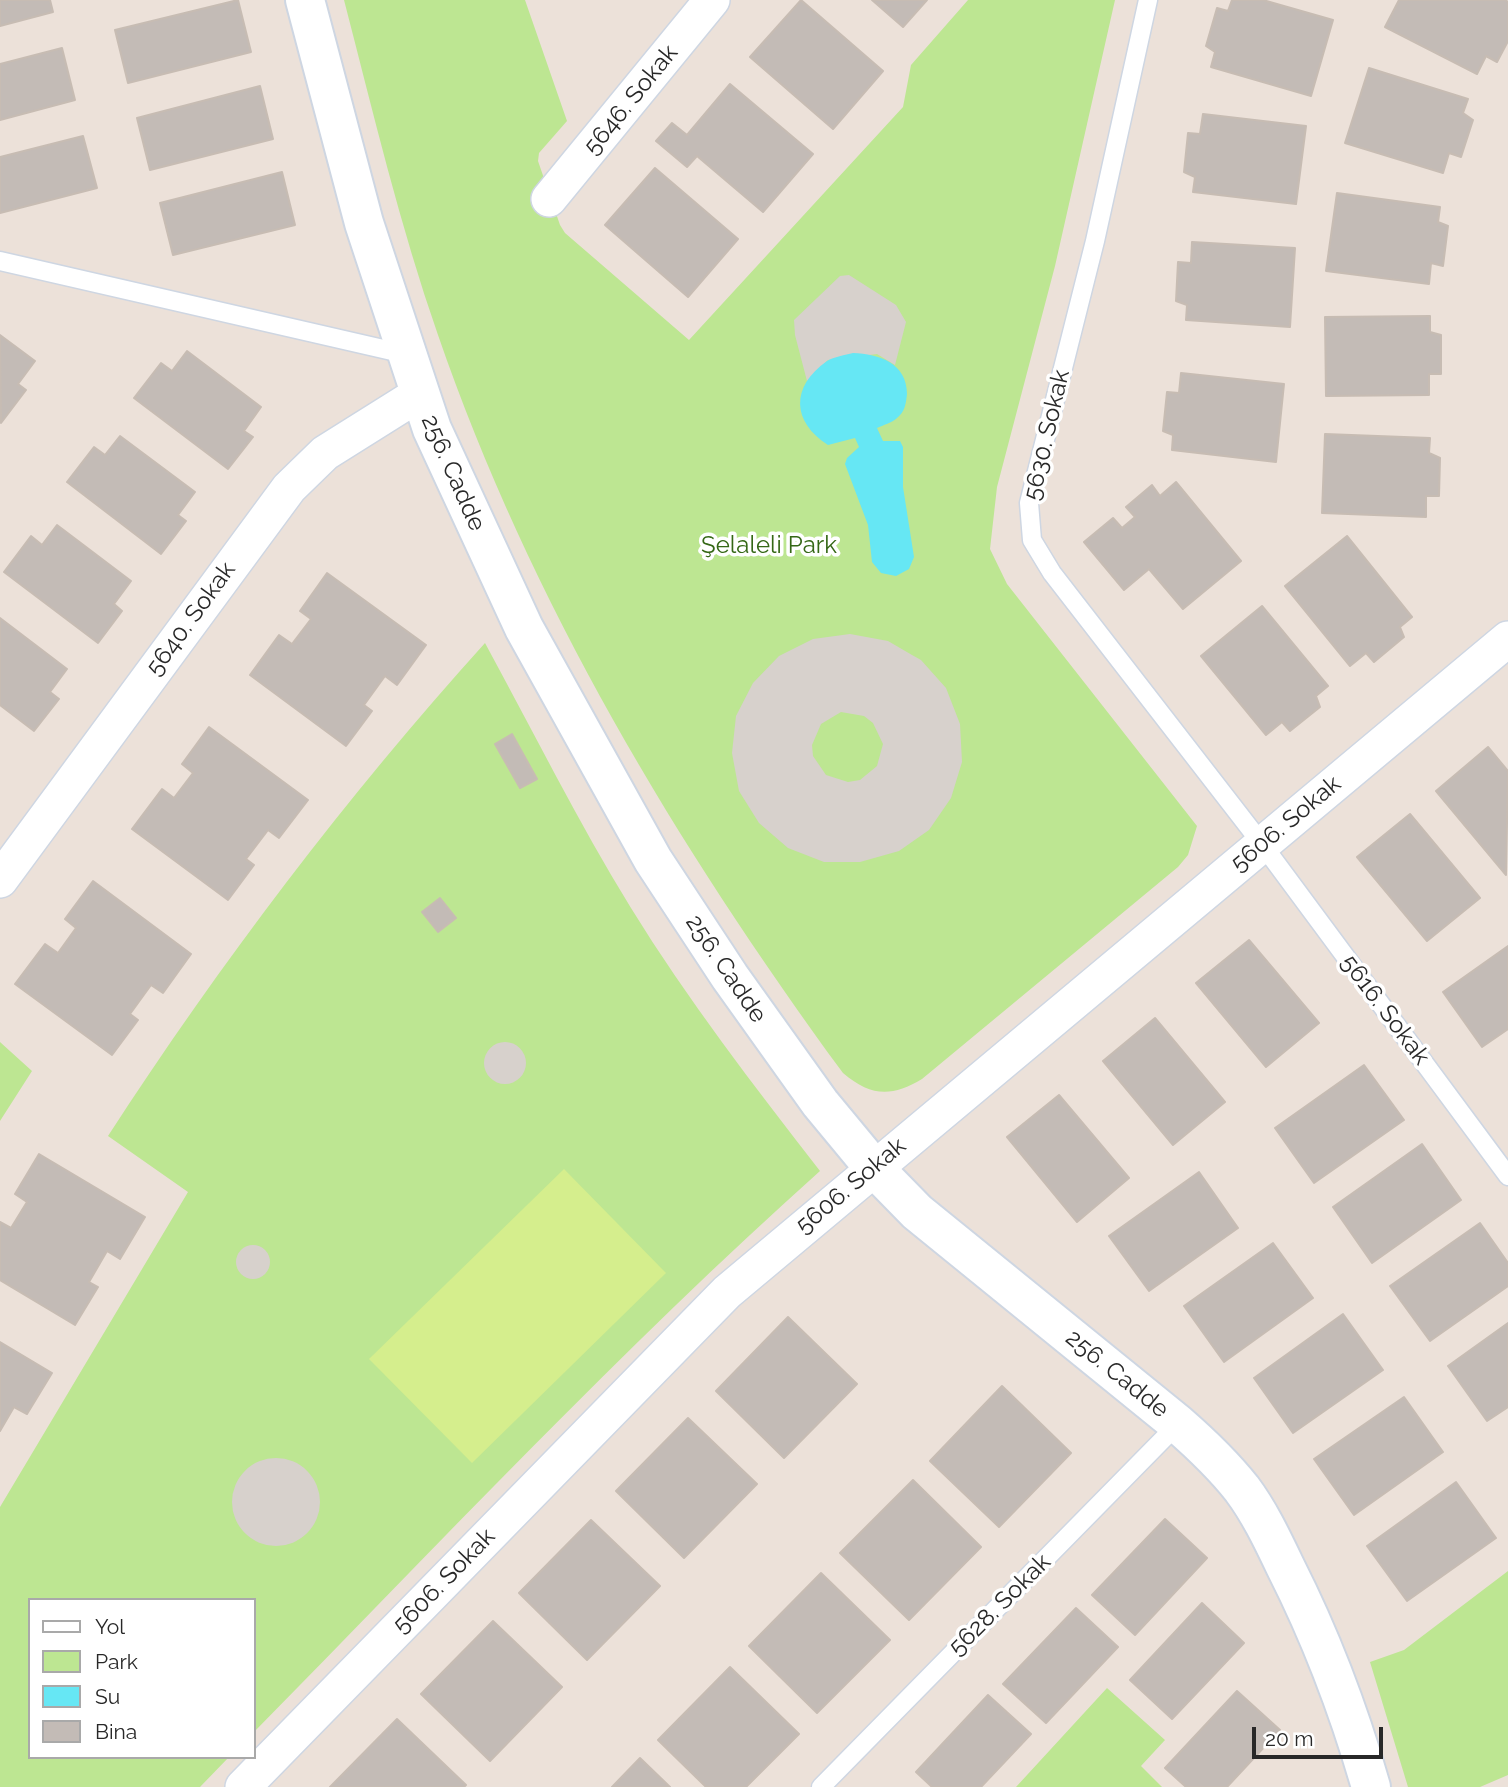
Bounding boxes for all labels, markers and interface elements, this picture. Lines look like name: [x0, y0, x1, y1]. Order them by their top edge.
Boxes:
street label: 5646. Sokak: [578, 39, 684, 161]
street label: 5630. Sokak: [1018, 367, 1076, 503]
street label: 256. Cadde: [415, 410, 491, 536]
park label: Şelaleli Park: [701, 532, 837, 560]
street label: 5640. Sokak: [140, 557, 242, 681]
street label: 5606. Sokak: [1225, 770, 1347, 878]
street label: 256. Cadde: [679, 909, 773, 1029]
street label: 5616. Sokak: [1334, 949, 1436, 1071]
street label: 5606. Sokak: [790, 1132, 912, 1240]
street label: 256. Cadde: [1060, 1324, 1174, 1424]
street label: 5606. Sokak: [387, 1523, 501, 1639]
street label: 5628. Sokak: [943, 1548, 1057, 1662]
legend: [28, 1598, 256, 1759]
text: Yol: [95, 1614, 125, 1639]
text: Park: [95, 1649, 138, 1674]
text: Su: [95, 1684, 120, 1709]
scale bar: [1256, 1714, 1387, 1758]
text: Bina: [95, 1719, 137, 1744]
text: 20 m: [1265, 1726, 1313, 1751]

